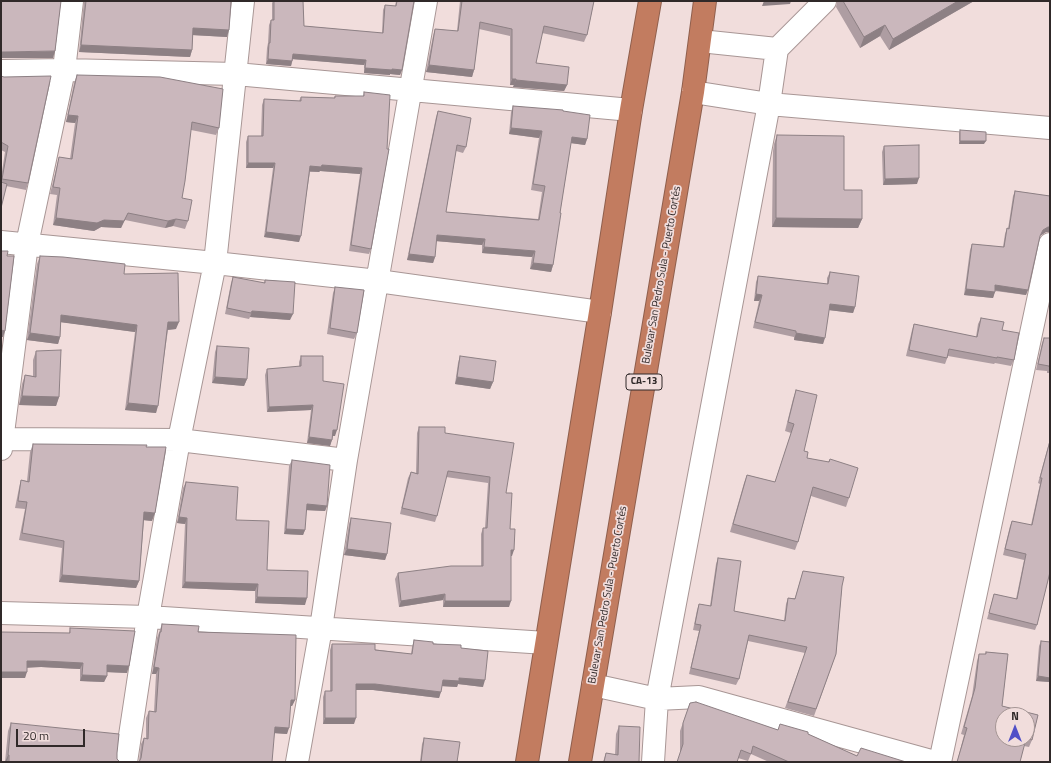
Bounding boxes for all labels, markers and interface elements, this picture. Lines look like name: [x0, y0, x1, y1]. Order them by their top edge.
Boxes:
street label: Bulevar San Pedro Sula - Puerto Cortés: [640, 185, 684, 365]
road number: CA-13: [626, 374, 662, 390]
street label: Bulevar San Pedro Sula - Puerto Cortés: [586, 505, 630, 685]
north arrow: [995, 707, 1035, 747]
text: N: [1011, 708, 1019, 724]
scale bar: [18, 721, 87, 747]
text: 20 m: [23, 726, 49, 745]

